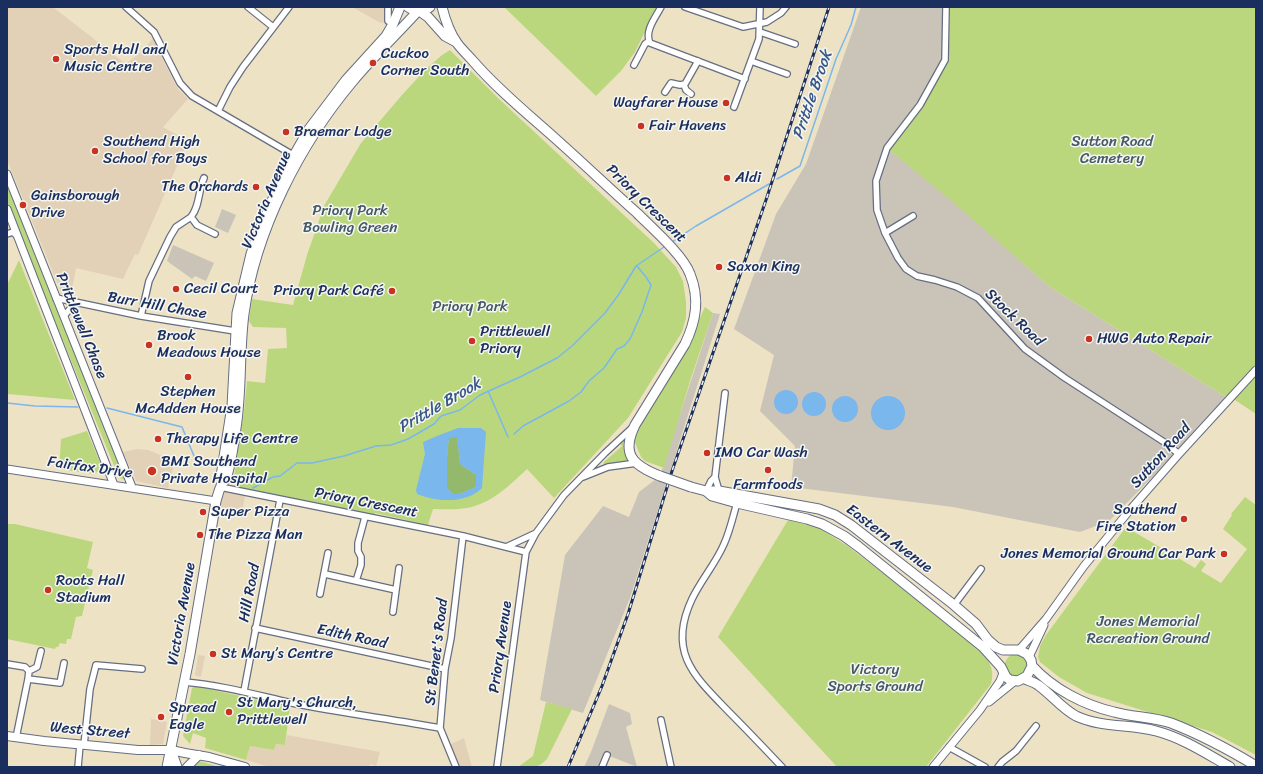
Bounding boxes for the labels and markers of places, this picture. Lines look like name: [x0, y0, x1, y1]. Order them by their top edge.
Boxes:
place label: Sports Hall and Music Centre: [64, 41, 166, 76]
place label: Cuckoo Corner South: [381, 45, 469, 80]
marker: Sports Hall and Music Centre: [51, 54, 61, 64]
marker: Cuckoo Corner South: [368, 58, 378, 68]
place label: Wayfarer House: [613, 94, 718, 112]
marker: Wayfarer House: [721, 98, 731, 108]
place label: Fair Havens: [649, 117, 726, 135]
marker: Fair Havens: [636, 121, 646, 131]
place label: Braemar Lodge: [294, 123, 392, 141]
marker: Braemar Lodge: [281, 127, 291, 137]
place label: Southend High School for Boys: [103, 133, 207, 168]
marker: Southend High School for Boys: [90, 146, 100, 156]
place label: Aldi: [735, 169, 761, 187]
marker: Aldi: [722, 173, 732, 183]
place label: The Orchards: [161, 178, 248, 196]
marker: The Orchards: [251, 182, 261, 192]
place label: Gainsborough Drive: [31, 187, 120, 222]
marker: Gainsborough Drive: [18, 200, 28, 210]
place label: Saxon King: [727, 258, 800, 276]
marker: Saxon King: [714, 262, 724, 272]
place label: Cecil Court: [184, 280, 259, 298]
place label: Priory Park Café: [273, 282, 384, 300]
marker: Cecil Court: [171, 284, 181, 294]
marker: Priory Park Café: [387, 286, 397, 296]
place label: Prittlewell Priory: [480, 323, 550, 358]
place label: Brook Meadows House: [157, 327, 261, 362]
place label: HWG Auto Repair: [1097, 330, 1211, 348]
marker: HWG Auto Repair: [1084, 334, 1094, 344]
marker: Prittlewell Priory: [467, 336, 477, 346]
marker: Brook Meadows House: [144, 340, 154, 350]
marker: Stephen McAdden House: [183, 372, 193, 382]
place label: Stephen McAdden House: [135, 383, 241, 418]
place label: Therapy Life Centre: [166, 430, 298, 448]
marker: Therapy Life Centre: [153, 434, 163, 444]
place label: IMO Car Wash: [715, 444, 808, 462]
marker: IMO Car Wash: [702, 448, 712, 458]
place label: BMI Southend Private Hospital: [161, 453, 267, 488]
marker: BMI Southend Private Hospital: [146, 465, 158, 477]
marker: Farmfoods: [763, 465, 773, 475]
place label: Farmfoods: [733, 476, 803, 494]
place label: Southend Fire Station: [1096, 501, 1176, 536]
place label: Super Pizza: [211, 503, 289, 521]
marker: Super Pizza: [198, 507, 208, 517]
marker: Southend Fire Station: [1179, 514, 1189, 524]
place label: The Pizza Man: [208, 526, 303, 544]
marker: The Pizza Man: [195, 530, 205, 540]
place label: Jones Memorial Ground Car Park: [1001, 545, 1216, 563]
marker: Jones Memorial Ground Car Park: [1219, 549, 1229, 559]
place label: Roots Hall Stadium: [56, 572, 124, 607]
marker: Roots Hall Stadium: [43, 585, 53, 595]
place label: St Mary’s Centre: [221, 645, 333, 663]
marker: St Mary’s Centre: [208, 649, 218, 659]
place label: St Mary's Church, Prittlewell: [237, 694, 357, 729]
place label: Spread Eagle: [169, 699, 216, 734]
marker: St Mary's Church, Prittlewell: [224, 707, 234, 717]
marker: Spread Eagle: [156, 712, 166, 722]

